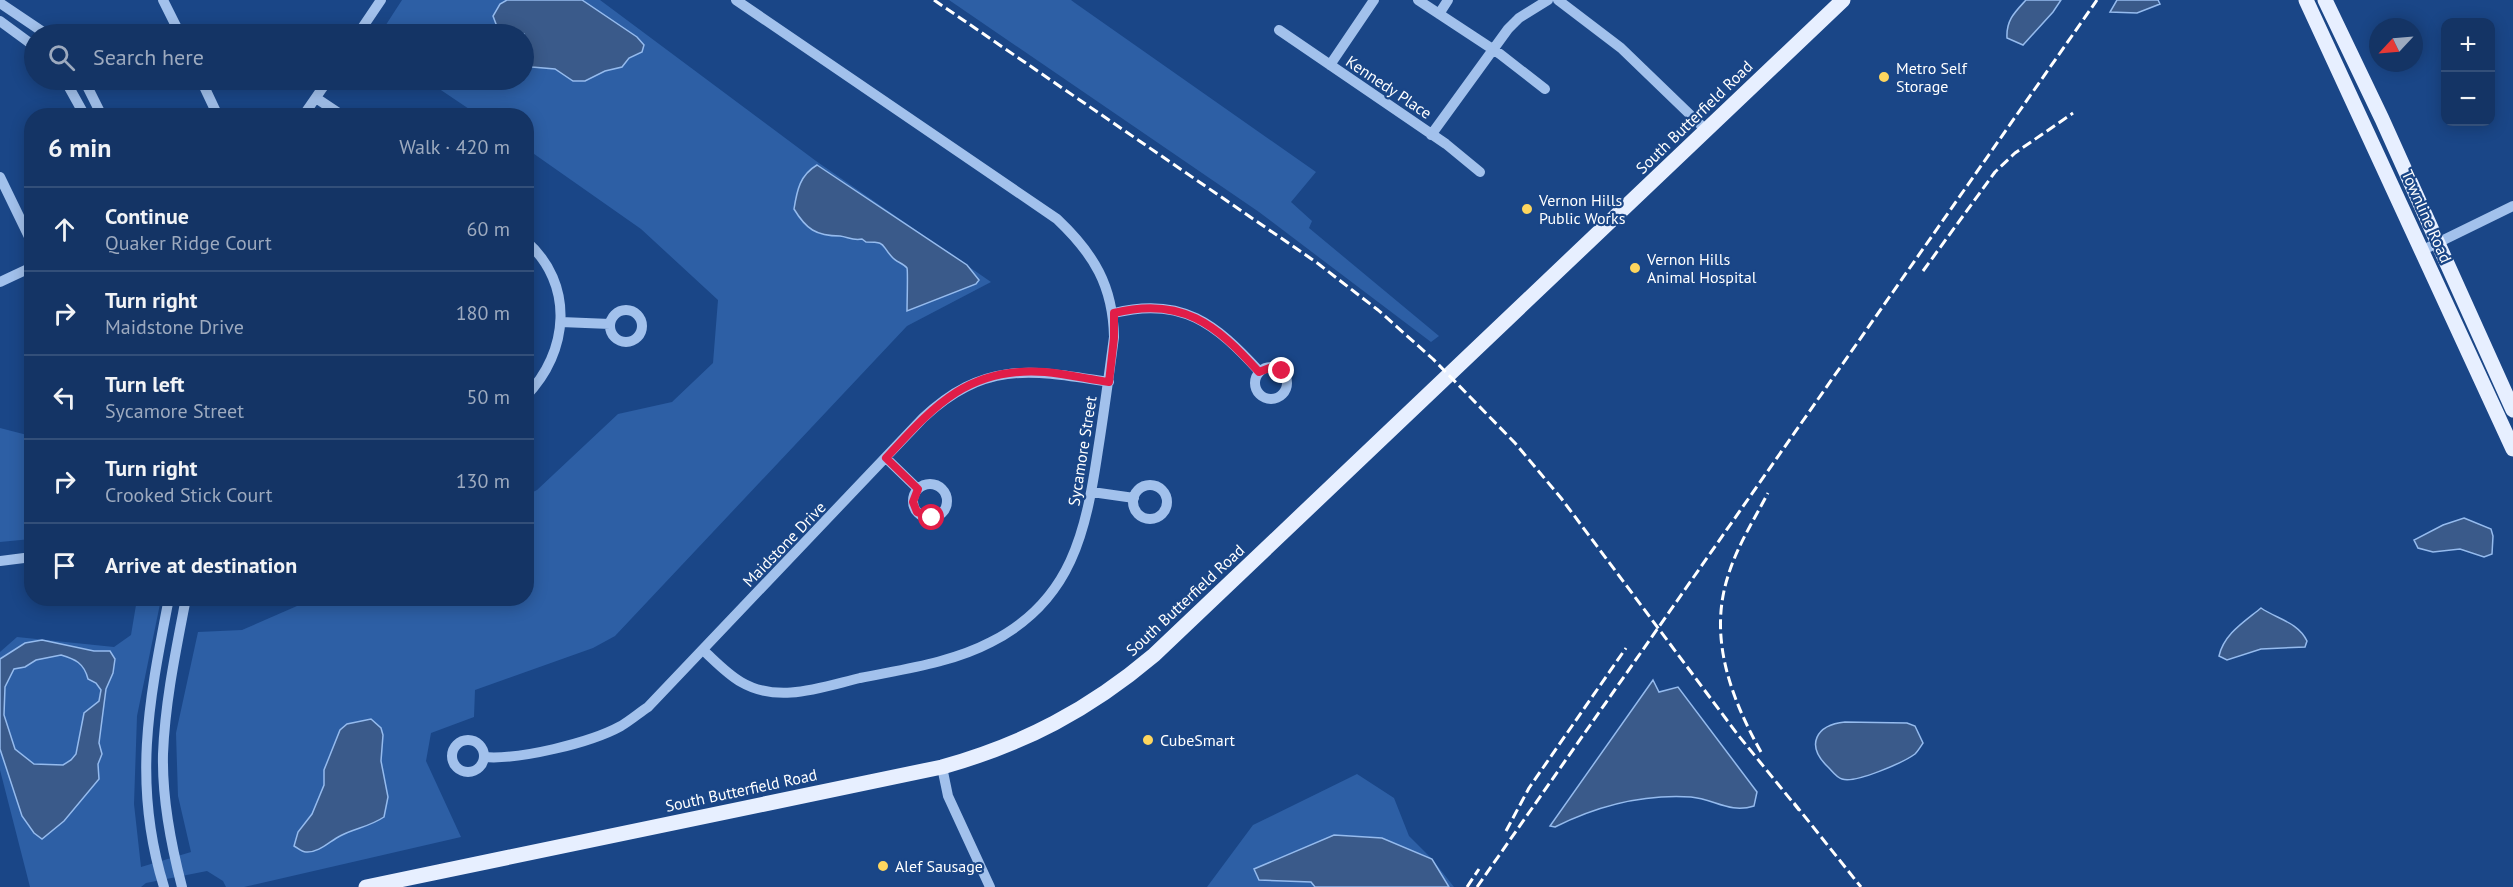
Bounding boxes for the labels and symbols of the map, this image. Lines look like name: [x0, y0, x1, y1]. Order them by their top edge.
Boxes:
north arrow: [2369, 18, 2423, 72]
street label: Kennedy Place: [1342, 51, 1436, 123]
street label: South Butterfield Road: [1631, 56, 1757, 178]
place label: Metro Self Storage: [1896, 58, 1968, 96]
marker: Metro Self Storage: [1877, 70, 1891, 84]
street label: Townline Road: [2398, 166, 2456, 266]
place label: Vernon Hills Public Works: [1538, 190, 1626, 228]
marker: Vernon Hills Public Works: [1520, 202, 1534, 216]
place label: Vernon Hills Animal Hospital: [1646, 249, 1757, 287]
marker: Vernon Hills Animal Hospital: [1628, 261, 1642, 275]
route end: [1268, 357, 1294, 383]
street label: Sycamore Street: [1063, 394, 1101, 507]
street label: Maidstone Drive: [738, 497, 830, 591]
route start: [918, 504, 944, 530]
street label: South Butterfield Road: [1122, 540, 1248, 660]
place label: CubeSmart: [1160, 730, 1236, 750]
marker: CubeSmart: [1141, 733, 1155, 747]
street label: South Butterfield Road: [663, 764, 819, 816]
place label: Alef Sausage: [895, 856, 983, 876]
marker: Alef Sausage: [876, 859, 890, 873]

